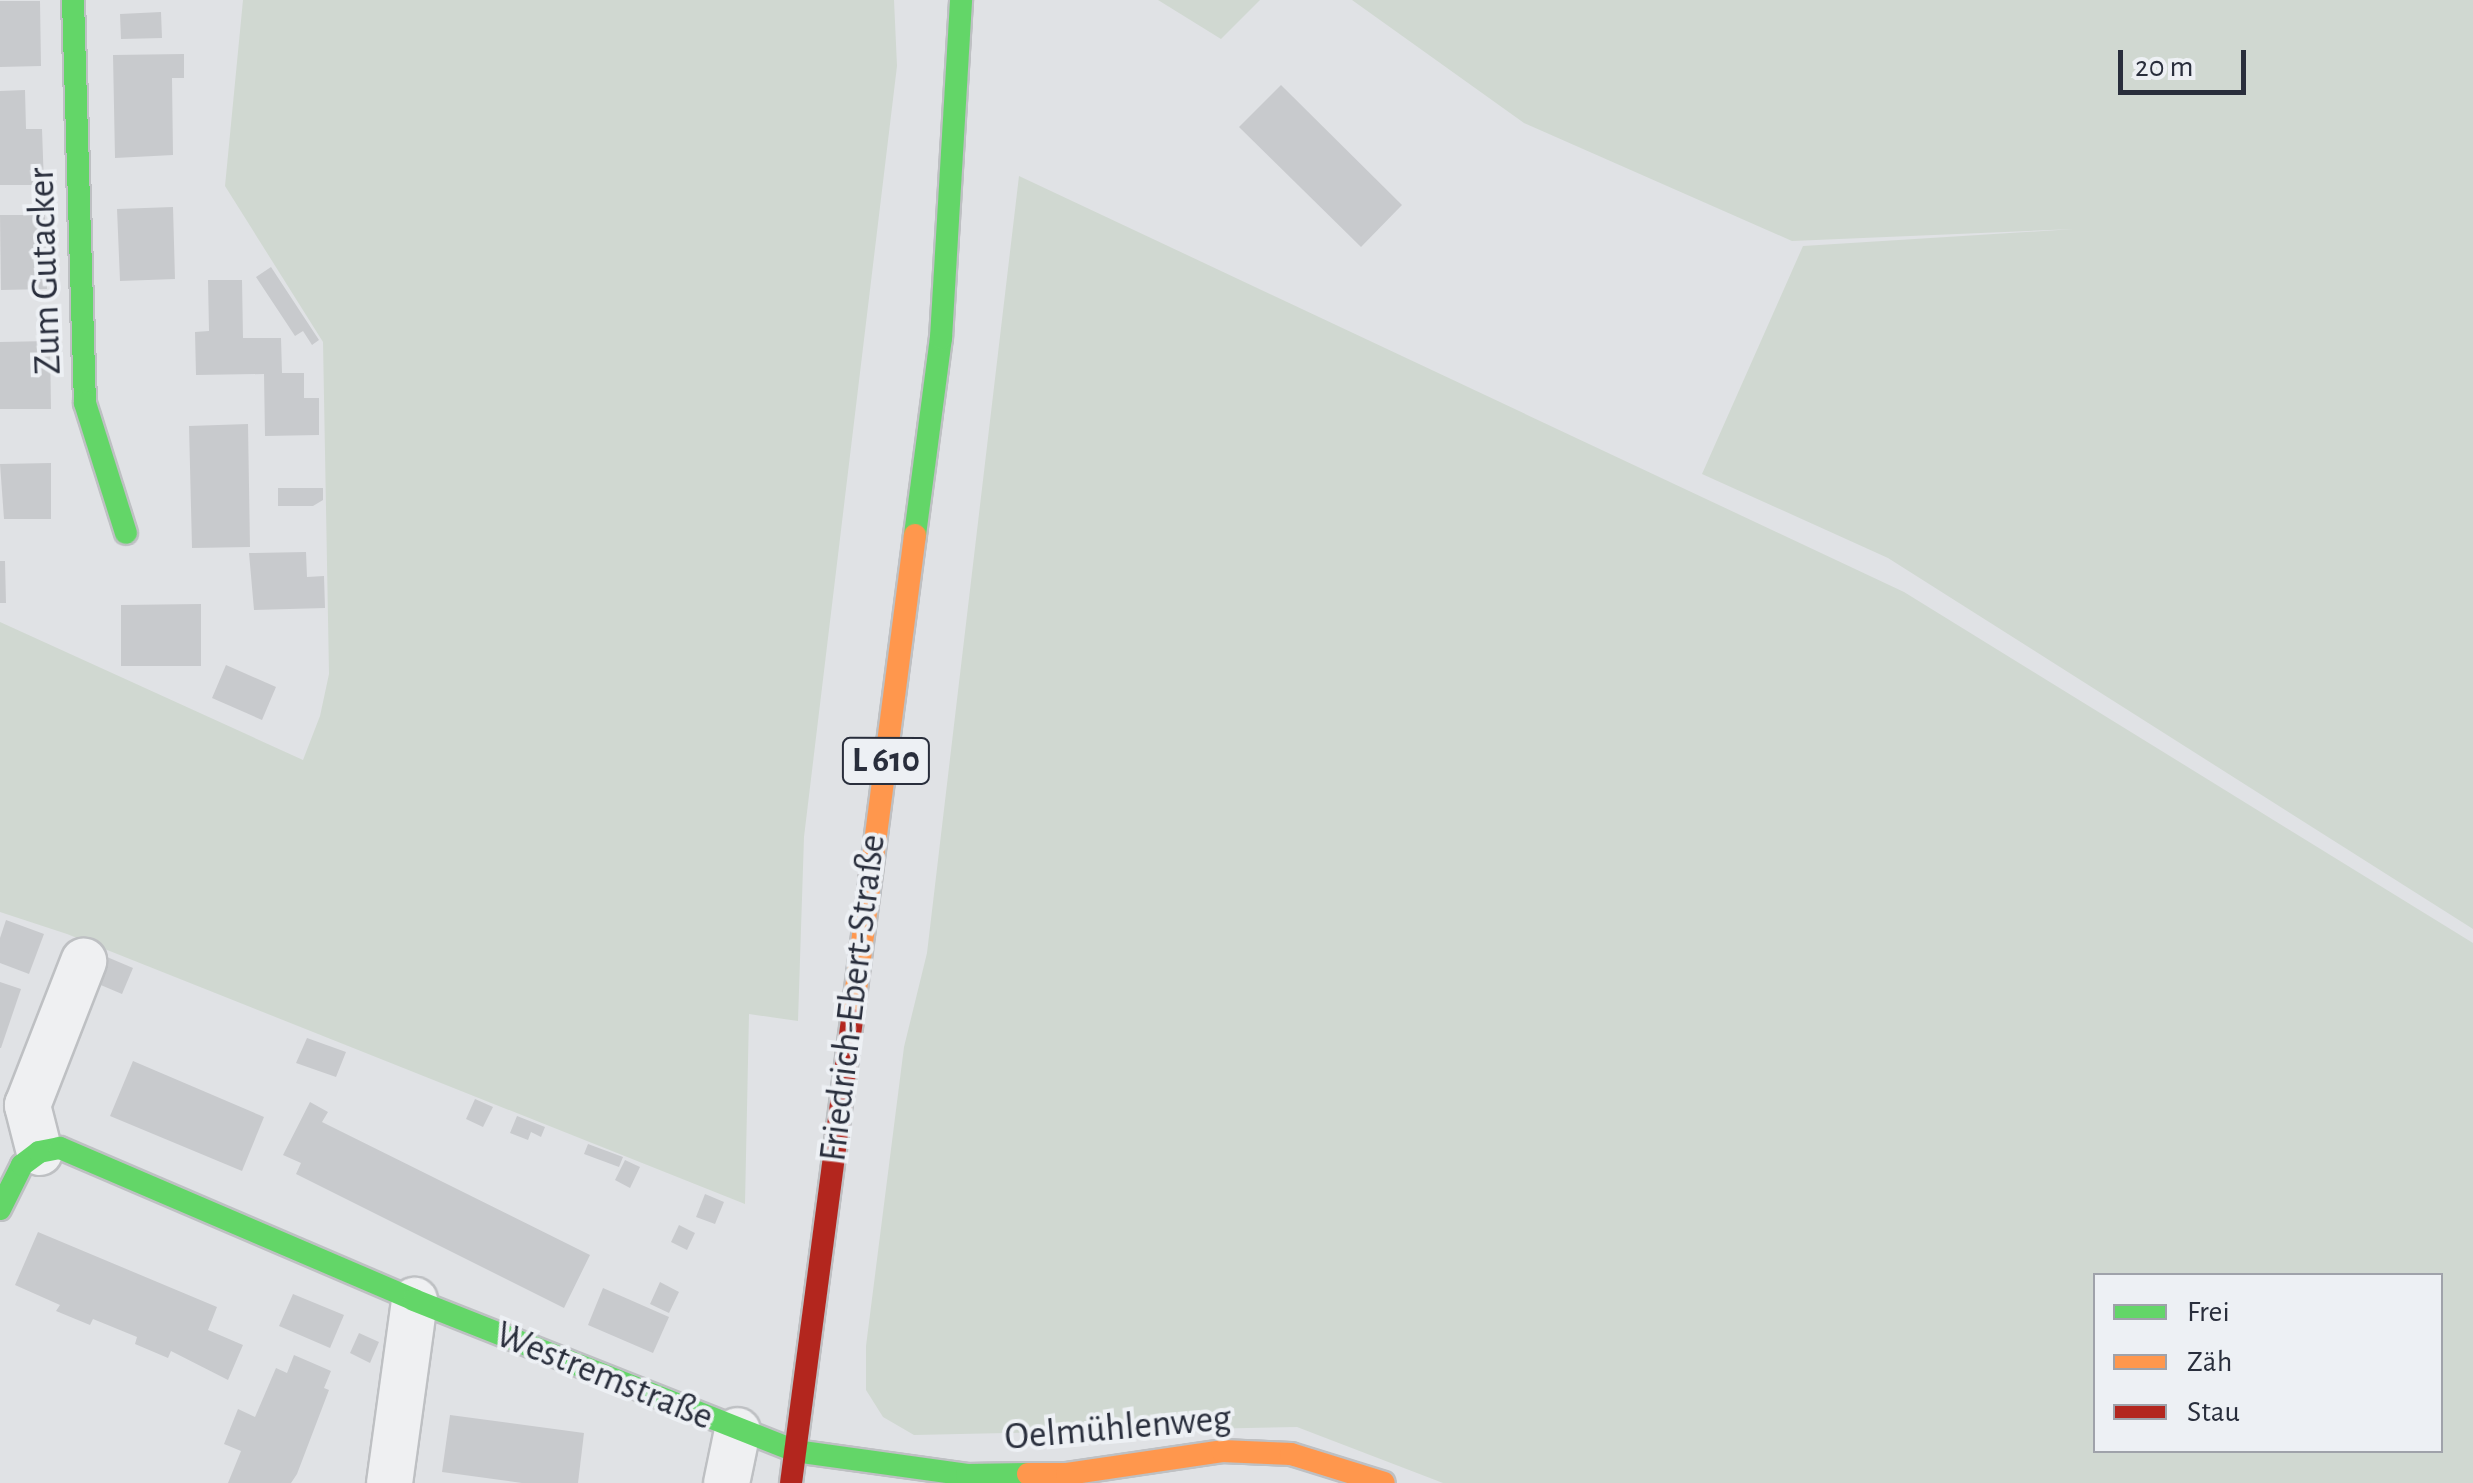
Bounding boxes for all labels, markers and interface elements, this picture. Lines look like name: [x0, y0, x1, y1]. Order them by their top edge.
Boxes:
scale bar: [2123, 30, 2250, 92]
text: 20 m: [2135, 52, 2193, 82]
street label: Zum Gutacker: [20, 167, 72, 375]
road number: L 610: [841, 731, 931, 791]
street label: Friedrich-Ebert-Straße: [811, 832, 897, 1164]
legend: [2093, 1273, 2443, 1453]
text: Frei: [2187, 1297, 2230, 1327]
street label: Westremstraße: [489, 1313, 719, 1441]
text: Zäh: [2187, 1347, 2232, 1377]
street label: Oelmühlenweg: [1003, 1396, 1233, 1462]
text: Stau: [2187, 1397, 2240, 1427]

